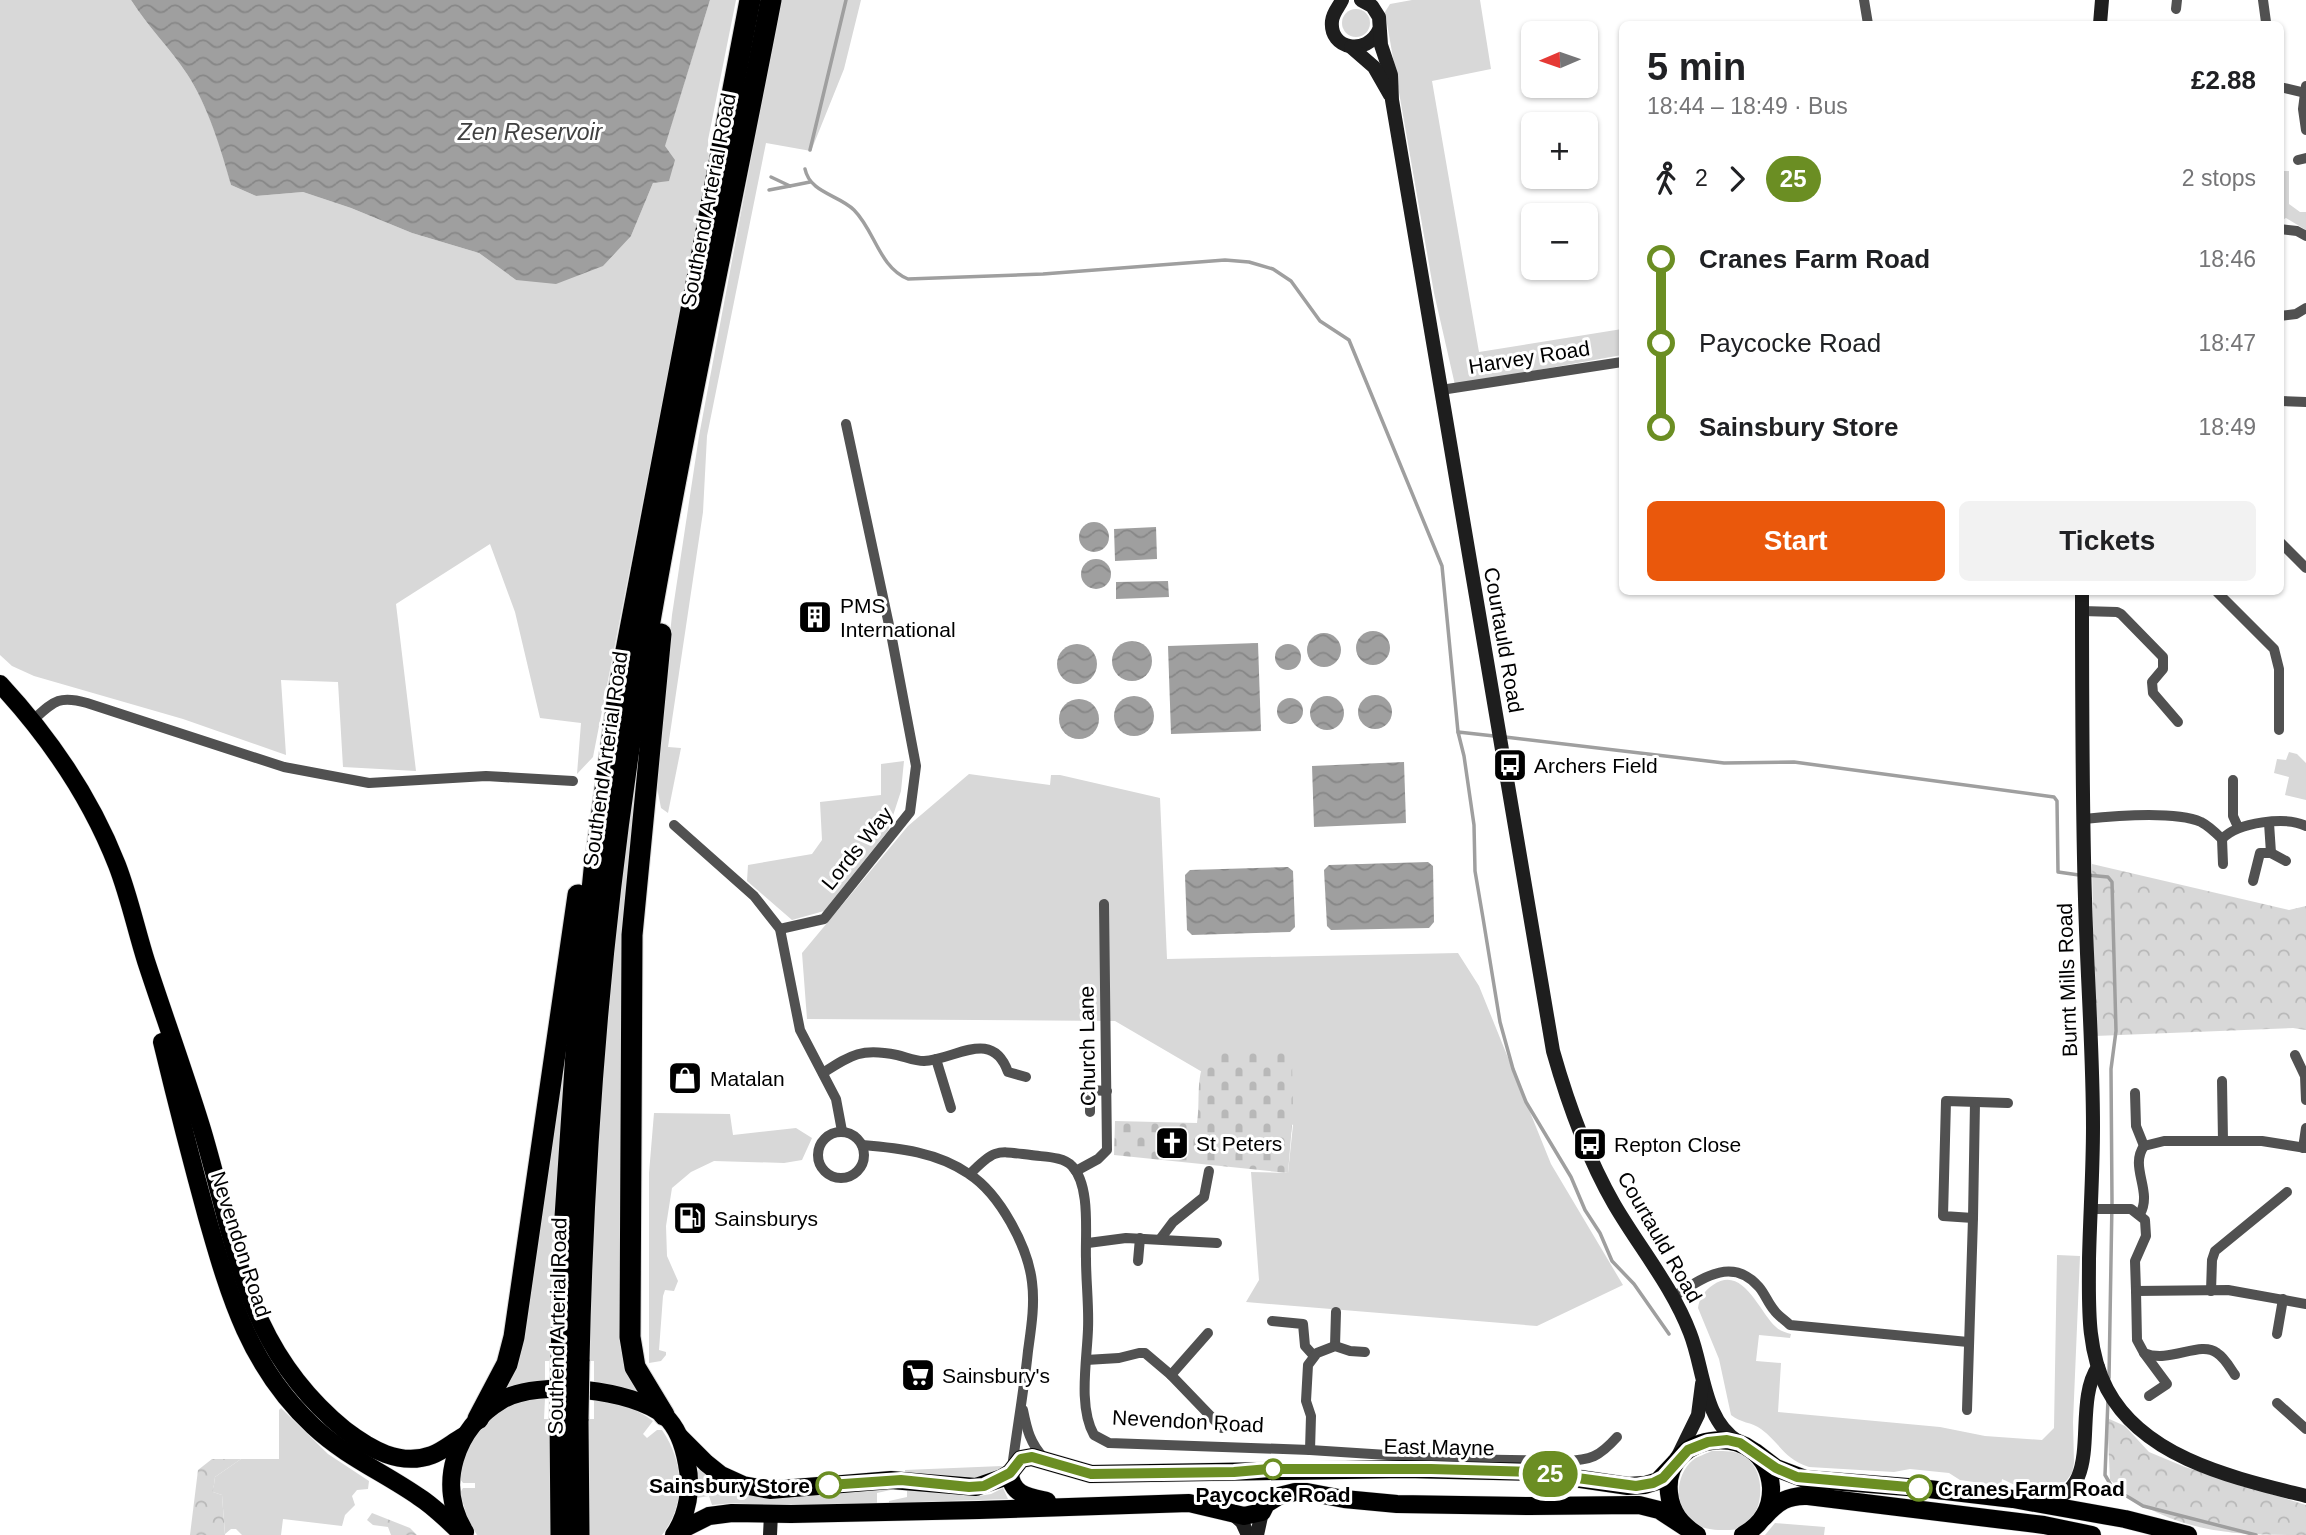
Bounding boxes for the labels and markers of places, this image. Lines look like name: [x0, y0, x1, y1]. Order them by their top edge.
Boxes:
place label: PMS International: [840, 594, 956, 641]
building icon: PMS International: [796, 598, 834, 636]
bus stop icon: Archers Field: [1491, 746, 1529, 784]
place label: Archers Field: [1534, 754, 1658, 777]
shop icon: Matalan: [666, 1059, 704, 1097]
place label: Matalan: [710, 1067, 785, 1090]
church icon: St Peters: [1153, 1124, 1191, 1162]
bus stop icon: Repton Close: [1571, 1125, 1609, 1163]
place label: St Peters: [1196, 1132, 1282, 1155]
place label: Repton Close: [1614, 1133, 1741, 1156]
fuel station icon: Sainsburys: [671, 1199, 709, 1237]
place label: Sainsburys: [714, 1207, 818, 1230]
supermarket icon: Sainsbury's: [899, 1356, 937, 1394]
place label: Sainsbury's: [942, 1364, 1050, 1387]
marker: Paycocke Road: [1263, 1459, 1283, 1479]
marker: Sainsbury Store: [816, 1472, 842, 1498]
place label: Sainsbury Store: [649, 1474, 810, 1497]
marker: Cranes Farm Road: [1906, 1475, 1932, 1501]
place label: Cranes Farm Road: [1938, 1477, 2125, 1500]
place label: Paycocke Road: [1195, 1483, 1351, 1506]

